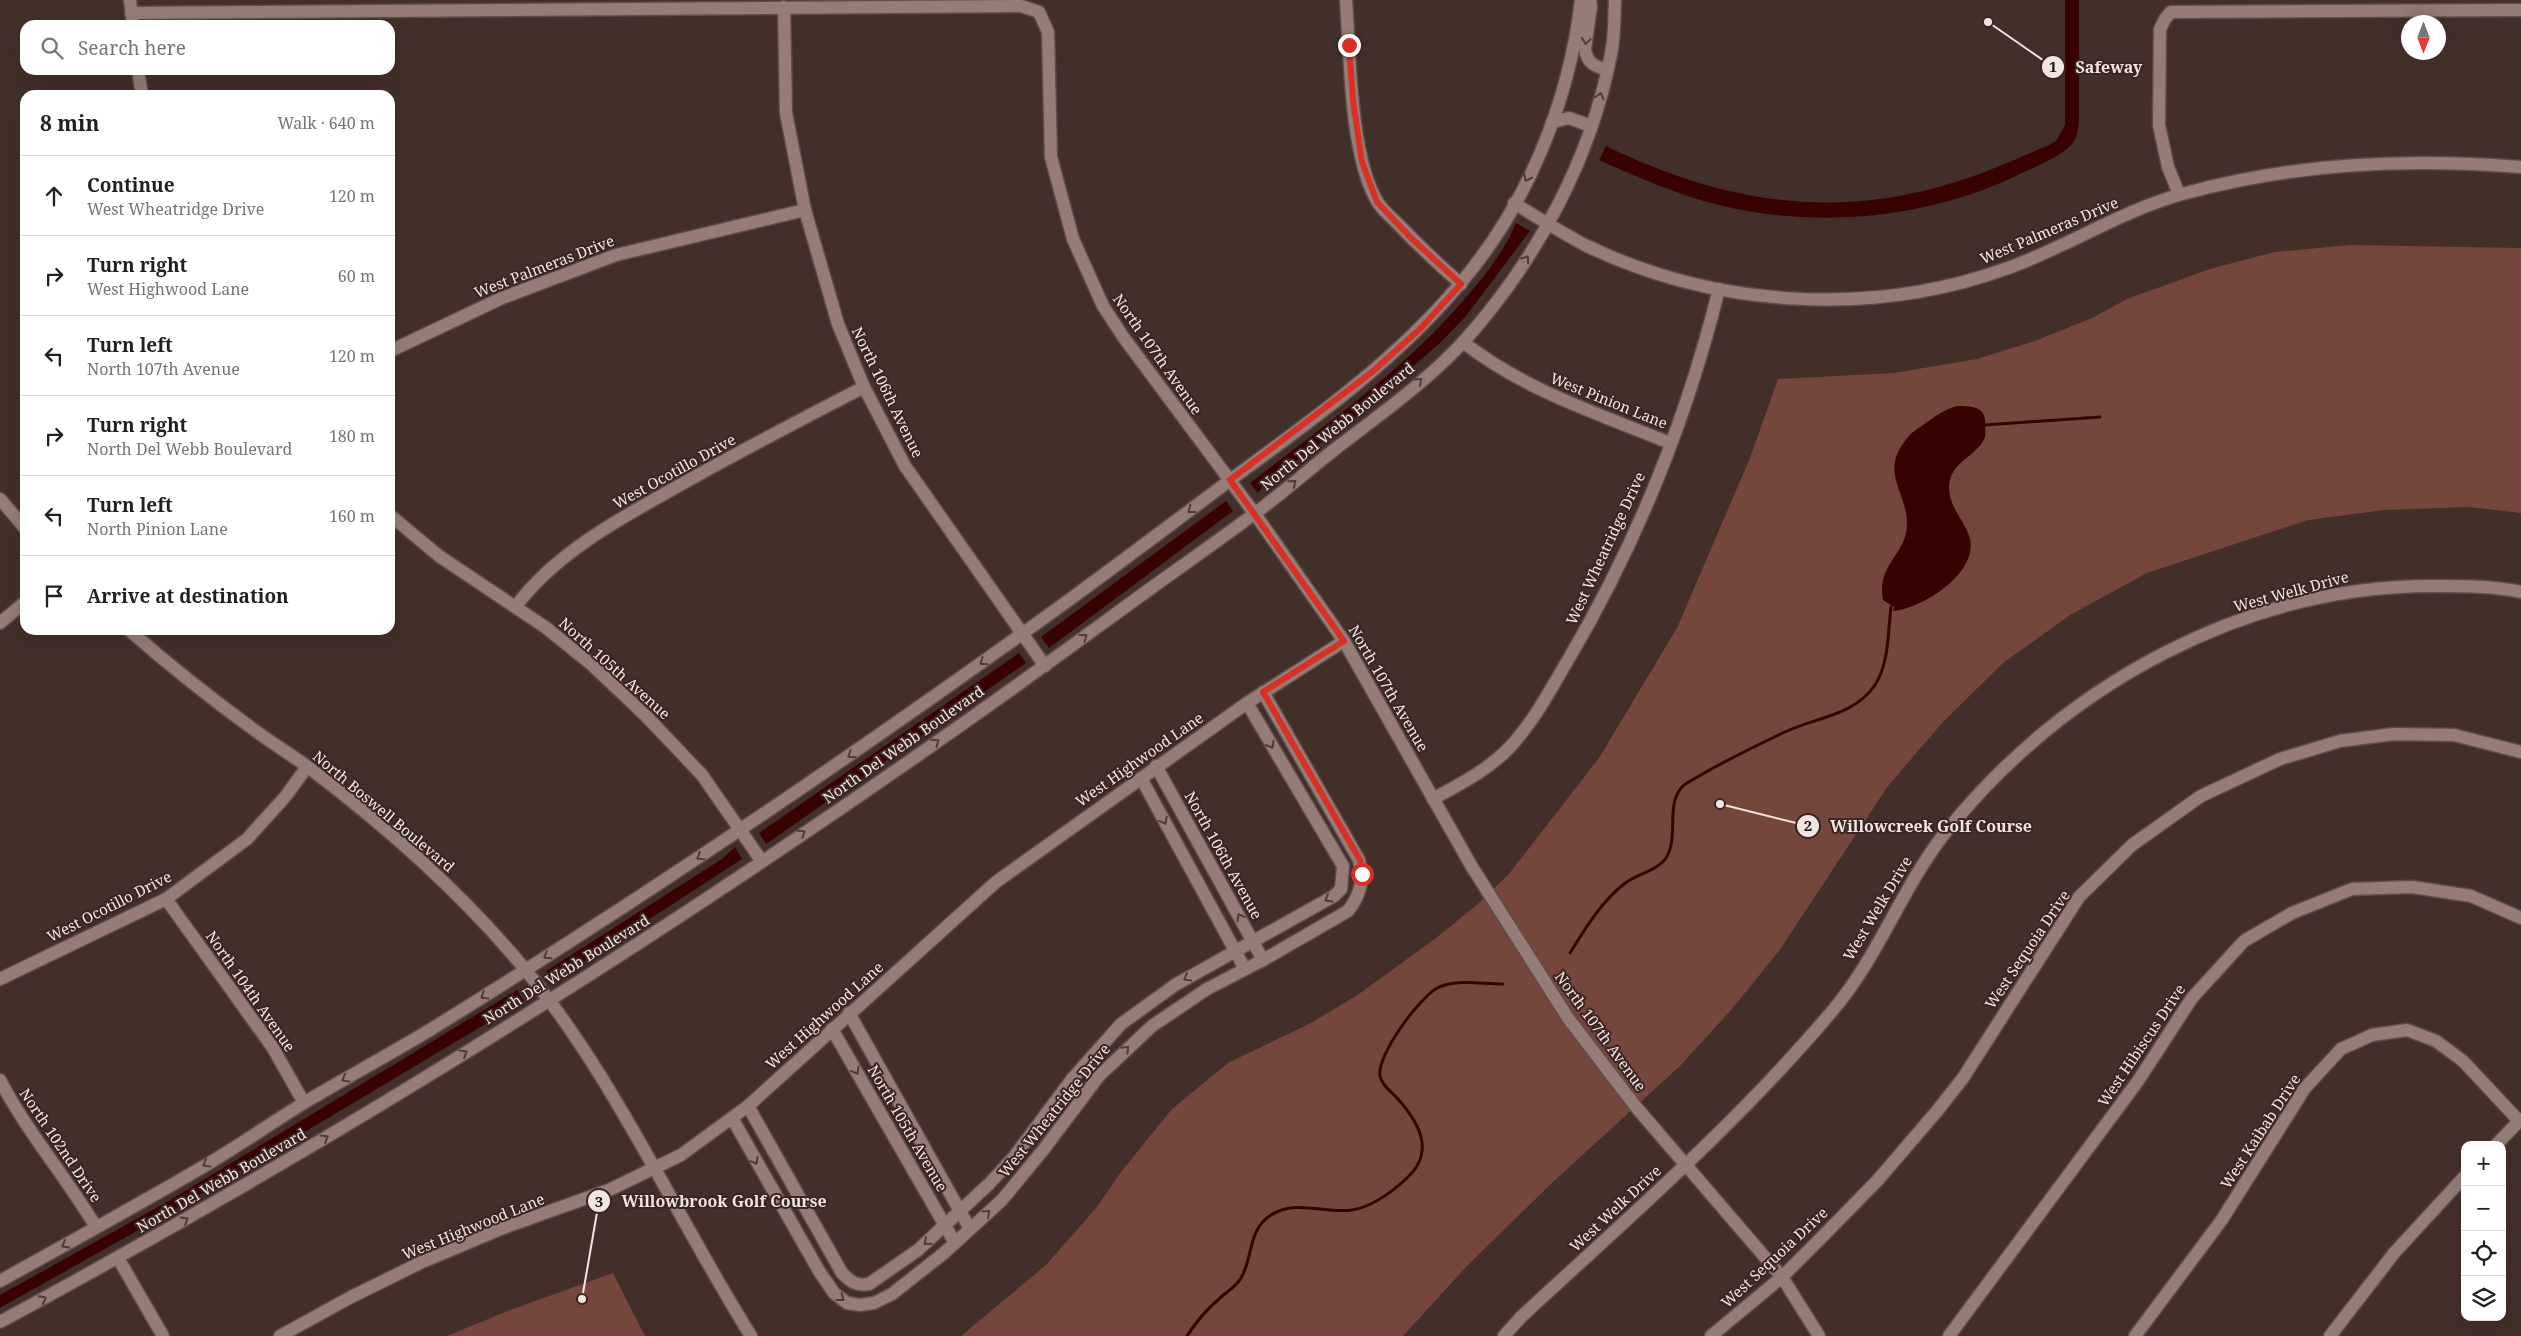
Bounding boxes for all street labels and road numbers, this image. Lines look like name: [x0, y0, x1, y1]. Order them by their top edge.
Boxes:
street label: West Palmeras Drive: [1977, 192, 2121, 268]
street label: West Palmeras Drive: [471, 230, 617, 302]
street label: North 107th Avenue: [1109, 290, 1207, 418]
street label: North 106th Avenue: [848, 323, 928, 461]
street label: North Del Webb Boulevard: [1256, 358, 1418, 494]
street label: West Pinion Lane: [1547, 367, 1671, 433]
street label: West Ocotillo Drive: [609, 429, 739, 513]
street label: West Wheatridge Drive: [1561, 468, 1649, 628]
street label: West Welk Drive: [2231, 566, 2351, 616]
street label: North 105th Avenue: [555, 613, 675, 723]
street label: North 107th Avenue: [1345, 621, 1433, 755]
street label: North Del Webb Boulevard: [818, 681, 988, 807]
street label: West Highwood Lane: [1071, 707, 1207, 811]
street label: North Boswell Boulevard: [309, 746, 459, 876]
street label: North 106th Avenue: [1181, 787, 1267, 923]
street label: West Welk Drive: [1838, 852, 1916, 964]
street label: West Ocotillo Drive: [43, 866, 175, 946]
street label: West Sequoia Drive: [1980, 886, 2074, 1012]
street label: North Del Webb Boulevard: [479, 909, 653, 1029]
street label: North 104th Avenue: [202, 927, 300, 1055]
street label: West Highwood Lane: [761, 957, 887, 1073]
street label: North 107th Avenue: [1551, 967, 1651, 1095]
street label: West Hibiscus Drive: [2093, 980, 2189, 1110]
street label: West Wheatridge Drive: [994, 1039, 1114, 1181]
street label: North 105th Avenue: [864, 1061, 952, 1195]
street label: West Kaibab Drive: [2215, 1070, 2305, 1192]
street label: North 102nd Drive: [15, 1084, 107, 1206]
street label: North Del Webb Boulevard: [133, 1123, 309, 1237]
street label: West Welk Drive: [1565, 1160, 1665, 1256]
street label: West Highwood Lane: [399, 1188, 547, 1264]
street label: West Sequoia Drive: [1716, 1202, 1832, 1312]

